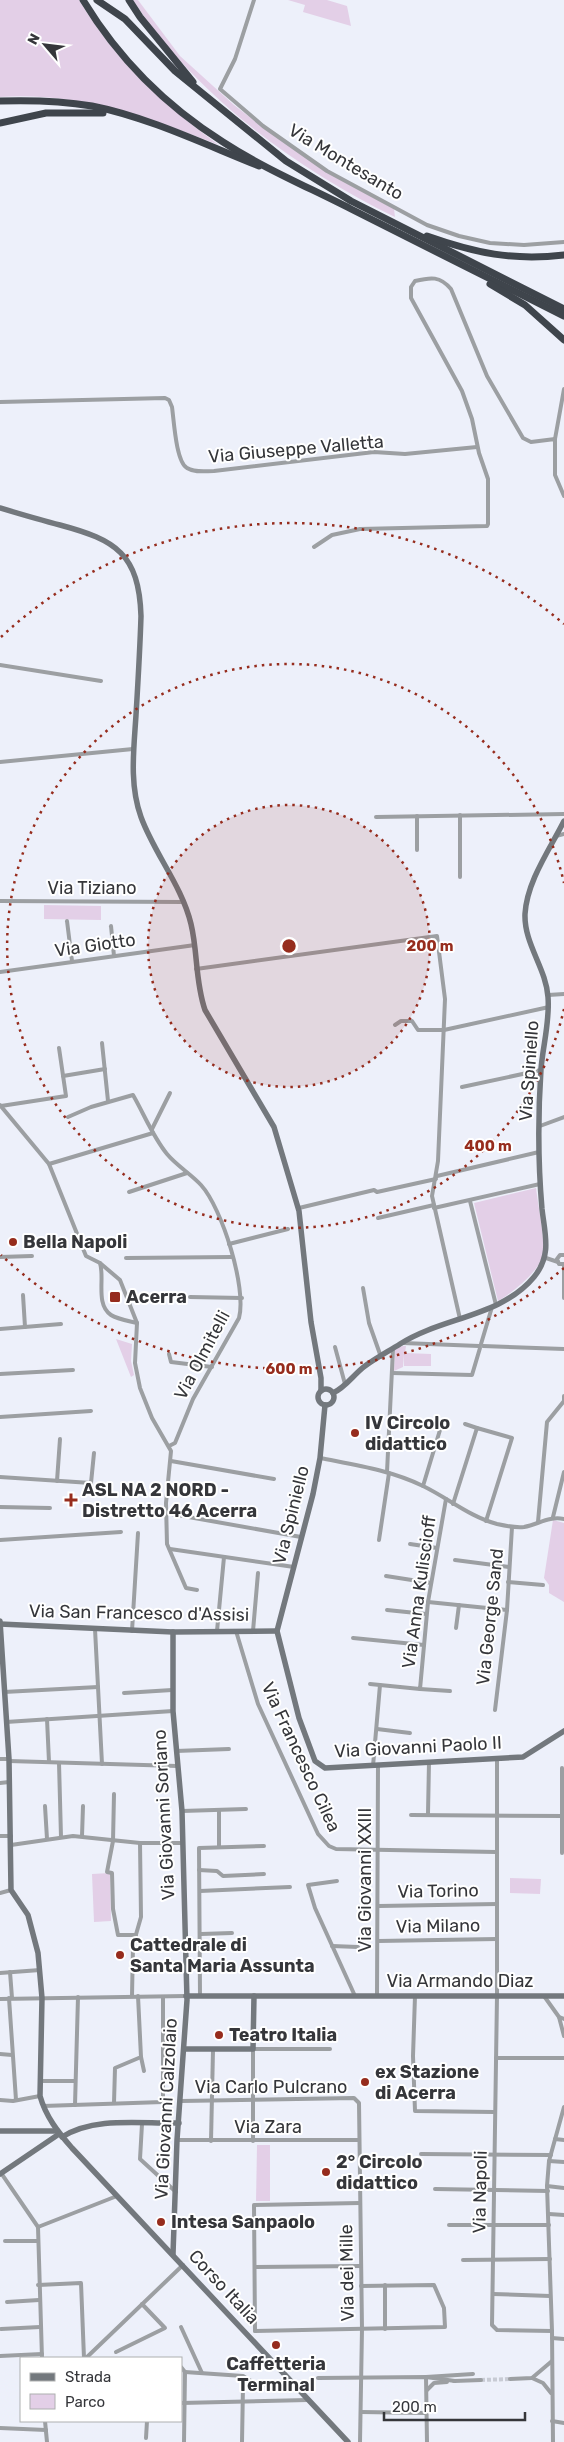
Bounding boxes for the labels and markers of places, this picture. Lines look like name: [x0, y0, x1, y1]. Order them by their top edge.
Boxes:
centre of rings: [280, 937, 298, 955]
place label: Bella Napoli: [23, 1231, 127, 1253]
marker: Bella Napoli: [7, 1236, 19, 1248]
place label: Acerra: [126, 1286, 187, 1308]
marker: Acerra: [108, 1290, 122, 1304]
place label: IV Circolo didattico: [365, 1412, 450, 1455]
marker: IV Circolo didattico: [349, 1427, 361, 1439]
place label: ASL NA 2 NORD - Distretto 46 Acerra: [82, 1479, 257, 1522]
marker: ASL NA 2 NORD - Distretto 46 Acerra: [64, 1493, 78, 1507]
place label: Cattedrale di Santa Maria Assunta: [130, 1934, 315, 1977]
marker: Cattedrale di Santa Maria Assunta: [114, 1949, 126, 1961]
place label: Teatro Italia: [229, 2024, 337, 2046]
marker: Teatro Italia: [213, 2029, 225, 2041]
place label: ex Stazione di Acerra: [375, 2061, 479, 2104]
marker: ex Stazione di Acerra: [359, 2076, 371, 2088]
place label: 2° Circolo didattico: [336, 2151, 423, 2194]
marker: 2° Circolo didattico: [320, 2166, 332, 2178]
place label: Intesa Sanpaolo: [171, 2211, 315, 2233]
marker: Intesa Sanpaolo: [155, 2216, 167, 2228]
marker: Caffetteria Terminal: [270, 2339, 282, 2351]
place label: Caffetteria Terminal: [226, 2353, 326, 2396]

